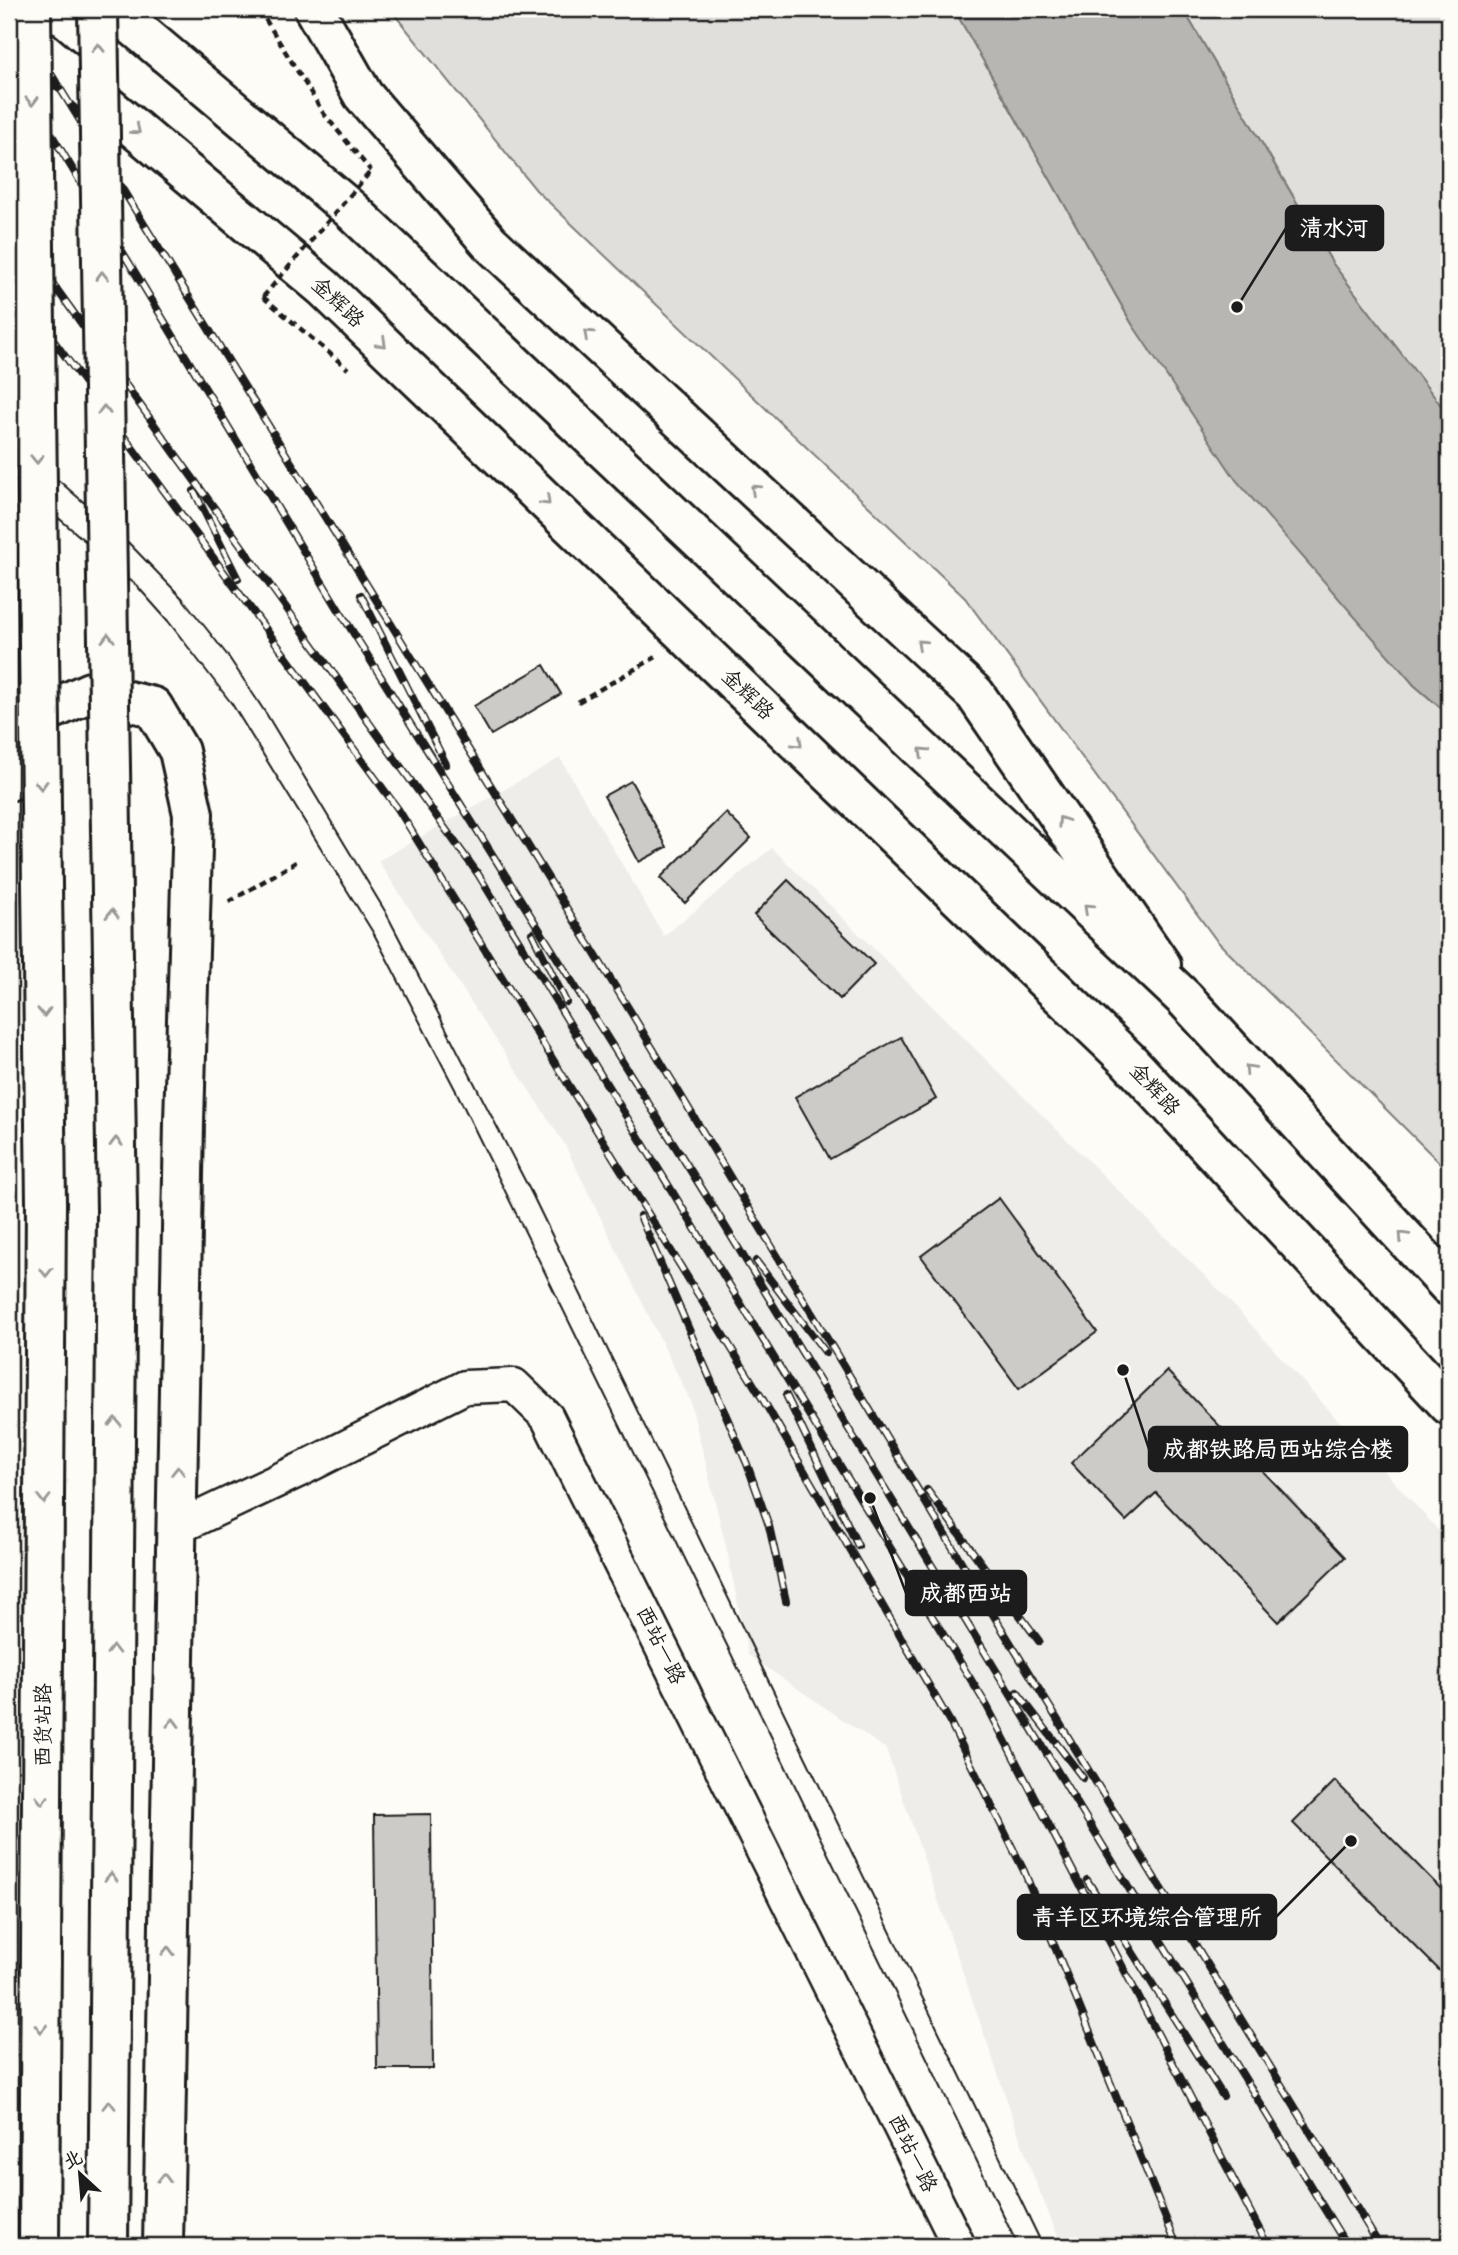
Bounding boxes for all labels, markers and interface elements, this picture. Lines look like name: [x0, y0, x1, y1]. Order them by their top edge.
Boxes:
one-way arrow: [90, 42, 106, 53]
one-way arrow: [25, 96, 40, 107]
one-way arrow: [128, 122, 141, 134]
callout: 清水河: [1286, 206, 1383, 250]
text: 清水河: [1300, 213, 1369, 243]
one-way arrow: [94, 270, 110, 280]
street label: 金辉路: [305, 270, 371, 334]
one-way arrow: [583, 330, 596, 342]
one-way arrow: [374, 335, 387, 348]
one-way arrow: [96, 405, 112, 415]
one-way arrow: [29, 454, 45, 465]
one-way arrow: [750, 484, 763, 497]
one-way arrow: [538, 492, 551, 505]
one-way arrow: [100, 632, 115, 643]
one-way arrow: [916, 639, 929, 652]
street label: 金辉路: [716, 662, 780, 726]
one-way arrow: [790, 735, 803, 748]
one-way arrow: [918, 747, 931, 760]
one-way arrow: [33, 780, 49, 790]
one-way arrow: [1057, 815, 1070, 828]
one-way arrow: [1083, 904, 1096, 917]
one-way arrow: [104, 909, 120, 919]
one-way arrow: [36, 1007, 52, 1018]
street label: 金辉路: [1123, 1056, 1187, 1122]
one-way arrow: [1245, 1064, 1257, 1077]
one-way arrow: [108, 1136, 123, 1147]
one-way arrow: [1399, 1231, 1411, 1244]
one-way arrow: [38, 1267, 54, 1277]
one-way arrow: [107, 1416, 123, 1427]
callout: 成都铁路局西站综合楼: [1149, 1427, 1407, 1471]
text: 成都铁路局西站综合楼: [1163, 1434, 1393, 1464]
one-way arrow: [170, 1465, 185, 1476]
one-way arrow: [36, 1494, 52, 1505]
callout: 成都西站: [906, 1571, 1026, 1615]
text: 成都西站: [920, 1578, 1012, 1608]
street label: 西站一路: [630, 1601, 692, 1689]
one-way arrow: [105, 1644, 121, 1654]
street label: 西货站路: [29, 1683, 57, 1767]
one-way arrow: [165, 1717, 181, 1728]
one-way arrow: [34, 1795, 50, 1806]
one-way arrow: [103, 1871, 119, 1882]
callout: 青羊区环境综合管理所: [1018, 1895, 1276, 1939]
text: 青羊区环境综合管理所: [1032, 1902, 1262, 1932]
one-way arrow: [161, 1945, 176, 1956]
one-way arrow: [33, 2023, 49, 2033]
one-way arrow: [101, 2099, 117, 2109]
street label: 西站一路: [882, 2109, 944, 2197]
north arrow: [46, 2140, 116, 2210]
text: 北: [59, 2144, 87, 2175]
one-way arrow: [156, 2172, 172, 2183]

